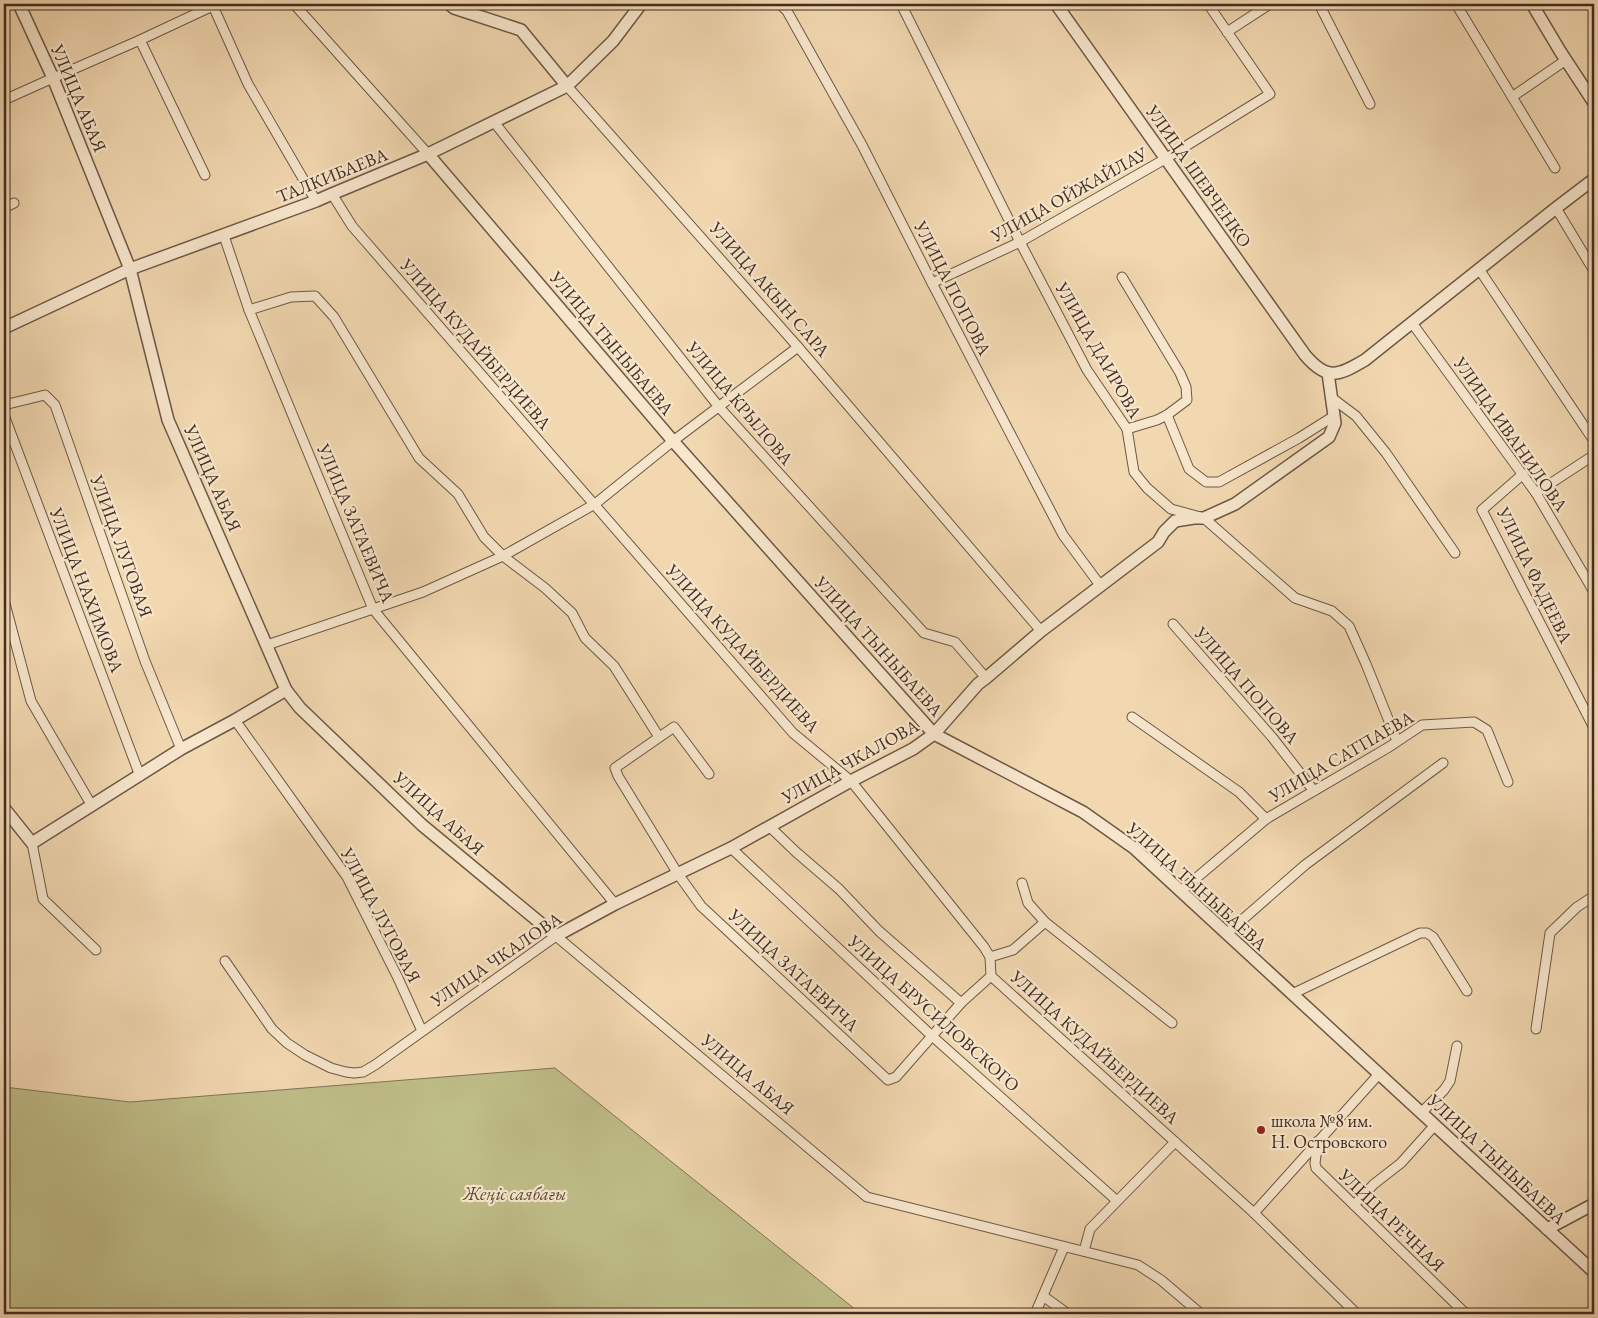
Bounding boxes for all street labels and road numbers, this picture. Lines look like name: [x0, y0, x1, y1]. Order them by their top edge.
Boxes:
street label: УЛИЦА АБАЯ: [46, 40, 112, 155]
street label: УЛИЦА ШЕВЧЕНКО: [1141, 100, 1257, 252]
street label: УЛИЦА ОЙЖАЙЛАУ: [986, 141, 1152, 247]
street label: ТАЛКИБАЕВА: [273, 142, 391, 208]
street label: УЛИЦА АКЫН САРА: [704, 216, 835, 362]
street label: УЛИЦА ПОПОВА: [909, 216, 997, 360]
street label: УЛИЦА КУДАЙБЕРДИЕВА: [395, 253, 557, 435]
street label: УЛИЦА ТЫНЫБАЕВА: [544, 265, 679, 420]
street label: УЛИЦА ДАИРОВА: [1050, 277, 1148, 423]
street label: УЛИЦА КРЫЛОВА: [681, 336, 799, 470]
street label: УЛИЦА ИВАНИЛОВА: [1448, 351, 1573, 516]
street label: УЛИЦА АБАЯ: [179, 420, 247, 535]
street label: УЛИЦА ЗАТАЕВИЧА: [312, 439, 400, 606]
street label: УЛИЦА ЛУГОВАЯ: [85, 471, 158, 620]
street label: УЛИЦА ФАДЕЕВА: [1492, 502, 1578, 647]
street label: УЛИЦА НАХИМОВА: [45, 503, 129, 676]
street label: УЛИЦА КУДАЙБЕРДИЕВА: [660, 558, 825, 738]
street label: УЛИЦА ТЫНЫБАЕВА: [809, 570, 949, 721]
street label: УЛИЦА ПОПОВА: [1189, 621, 1305, 749]
street label: УЛИЦА САТПАЕВА: [1264, 705, 1418, 807]
street label: УЛИЦА ЧКАЛОВА: [776, 713, 923, 809]
street label: УЛИЦА АБАЯ: [388, 765, 489, 860]
street label: УЛИЦА ТЫНЫБАЕВА: [1121, 816, 1272, 956]
street label: УЛИЦА ЛУГОВАЯ: [335, 843, 426, 986]
street label: УЛИЦА ЗАТАЕВИЧА: [723, 903, 864, 1037]
street label: УЛИЦА ЧКАЛОВА: [425, 906, 567, 1012]
street label: УЛИЦА БРУСИЛОВСКОГО: [843, 929, 1025, 1096]
street label: УЛИЦА КУДАЙБЕРДИЕВА: [1005, 964, 1185, 1129]
street label: УЛИЦА АБАЯ: [696, 1028, 799, 1120]
street label: УЛИЦА ТЫНЫБАЕВА: [1422, 1088, 1572, 1230]
street label: УЛИЦА РЕЧНАЯ: [1333, 1163, 1450, 1277]

